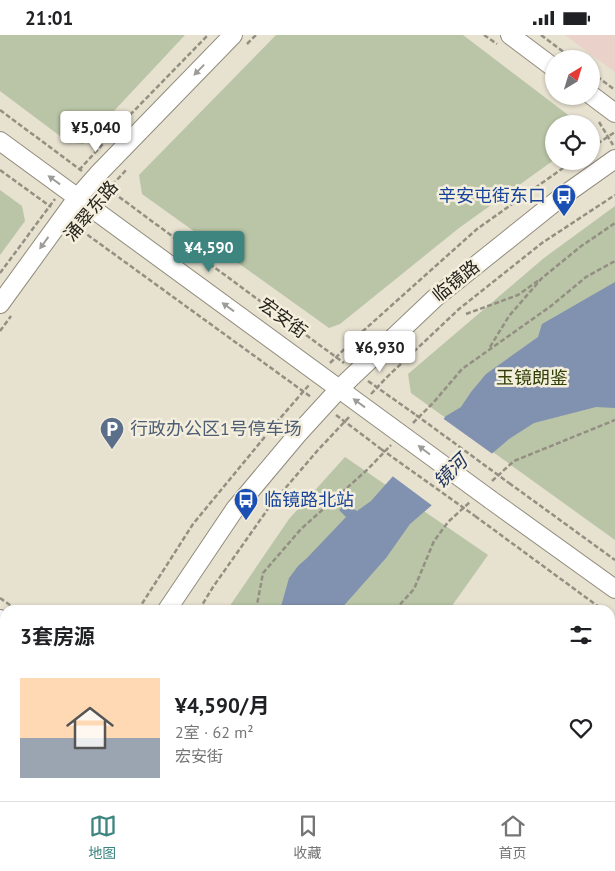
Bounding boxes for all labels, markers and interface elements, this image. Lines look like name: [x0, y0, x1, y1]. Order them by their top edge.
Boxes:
text: 21:01: [25, 6, 73, 30]
north arrow: [545, 50, 600, 105]
map controls: [545, 50, 600, 170]
one-way arrow: [193, 64, 205, 76]
pin: ¥5,040: [55, 111, 137, 153]
button: locate: [545, 115, 600, 170]
text: ¥5,040: [71, 117, 121, 137]
one-way arrow: [48, 175, 61, 186]
street label: 涌翠东路: [59, 176, 123, 246]
bus stop icon: 辛安屯街东口: [551, 183, 577, 217]
place label: 辛安屯街东口: [438, 184, 546, 207]
pin: ¥4,590: [168, 231, 250, 273]
one-way arrow: [39, 236, 49, 250]
text: ¥4,590: [184, 237, 234, 257]
street label: 临镜路: [427, 255, 484, 307]
street label: 宏安街: [255, 292, 312, 343]
one-way arrow: [222, 302, 235, 313]
pin: ¥6,930: [339, 331, 421, 373]
text: ¥6,930: [355, 337, 405, 357]
park label: 玉镜朗鉴: [496, 366, 568, 389]
one-way arrow: [353, 398, 366, 409]
parking icon: 行政办公区1号停车场: [99, 416, 125, 450]
place label: 行政办公区1号停车场: [130, 417, 302, 440]
one-way arrow: [417, 446, 430, 456]
water label: 镜河: [428, 446, 475, 493]
bus stop icon: 临镜路北站: [233, 487, 259, 521]
place label: 临镜路北站: [264, 488, 354, 511]
icon: filters: [567, 621, 595, 649]
text: 3套房源: [20, 623, 95, 650]
text: ¥4,590/月: [175, 692, 269, 719]
icon: home: [60, 698, 120, 758]
icon: heart: [567, 714, 595, 742]
text: 2室 · 62 m²: [175, 722, 254, 742]
text: 宏安街: [175, 746, 223, 766]
tab: 地图: [89, 812, 117, 862]
tab: 收藏: [294, 812, 322, 862]
tab: 首页: [499, 812, 527, 862]

